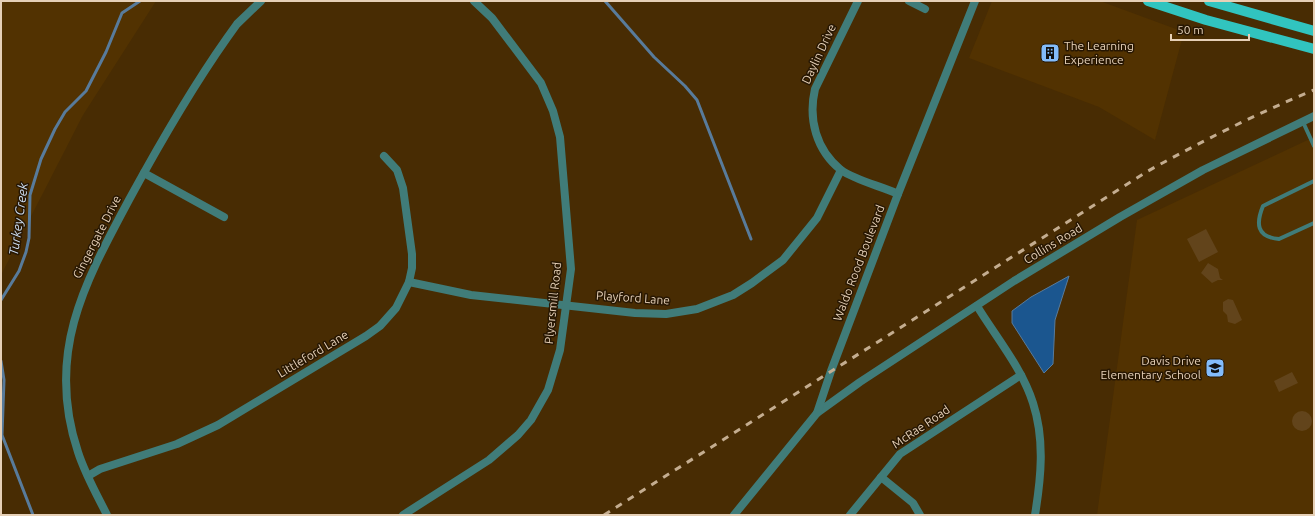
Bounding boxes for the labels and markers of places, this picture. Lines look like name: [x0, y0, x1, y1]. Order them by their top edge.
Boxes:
place label: The Learning Experience: [1064, 39, 1134, 66]
building icon: The Learning Experience: [1039, 42, 1061, 64]
place label: Davis Drive Elementary School: [1101, 354, 1201, 381]
school or university icon: Davis Drive Elementary School: [1204, 357, 1226, 379]

